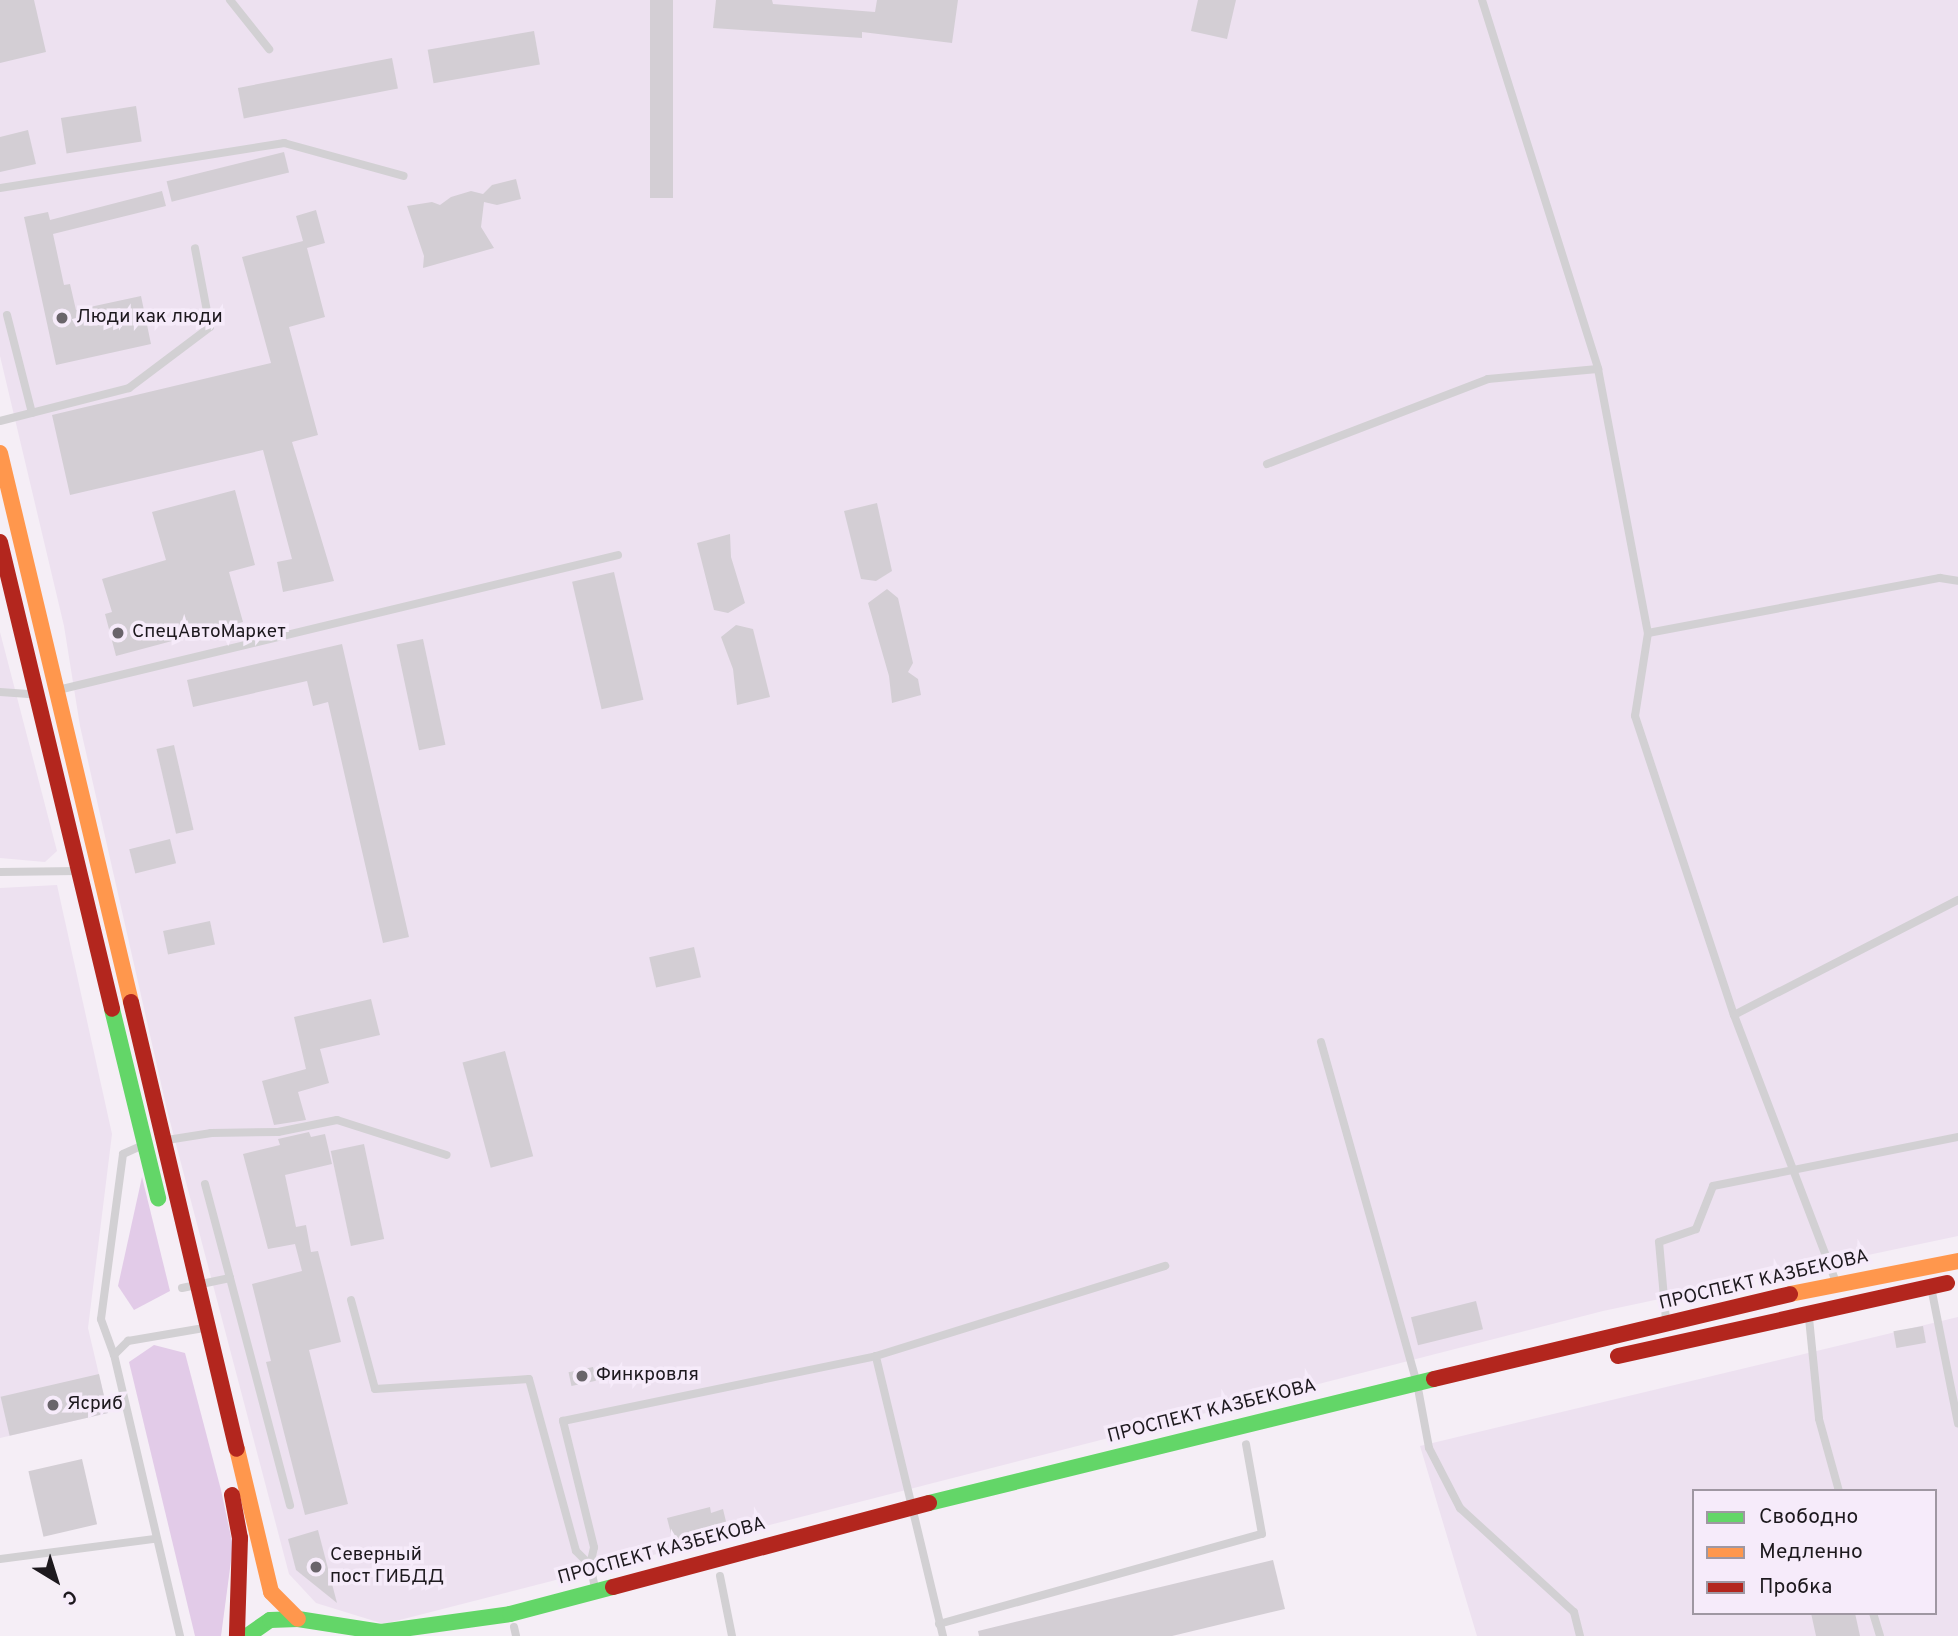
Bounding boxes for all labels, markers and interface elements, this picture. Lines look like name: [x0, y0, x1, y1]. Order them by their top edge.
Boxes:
place label: Люди как люди: [76, 307, 223, 329]
marker: Люди как люди: [54, 310, 70, 326]
place label: СпецАвтоМаркет: [132, 622, 286, 644]
marker: СпецАвтоМаркет: [110, 625, 126, 641]
street label: ПРОСПЕКТ КАЗБЕКОВА: [1657, 1246, 1871, 1316]
place label: Финкровля: [596, 1365, 699, 1387]
marker: Финкровля: [574, 1368, 590, 1384]
street label: ПРОСПЕКТ КАЗБЕКОВА: [1105, 1375, 1319, 1449]
place label: Ясриб: [67, 1394, 123, 1416]
marker: Ясриб: [45, 1397, 61, 1413]
legend: [1692, 1489, 1937, 1615]
text: Свободно: [1759, 1504, 1858, 1531]
street label: ПРОСПЕКТ КАЗБЕКОВА: [555, 1513, 769, 1591]
text: Медленно: [1759, 1539, 1863, 1566]
north arrow: [21, 1545, 91, 1615]
place label: Северный пост ГИБДД: [330, 1545, 444, 1589]
marker: Северный пост ГИБДД: [308, 1559, 324, 1575]
text: Пробка: [1759, 1574, 1832, 1601]
text: С: [57, 1583, 81, 1610]

